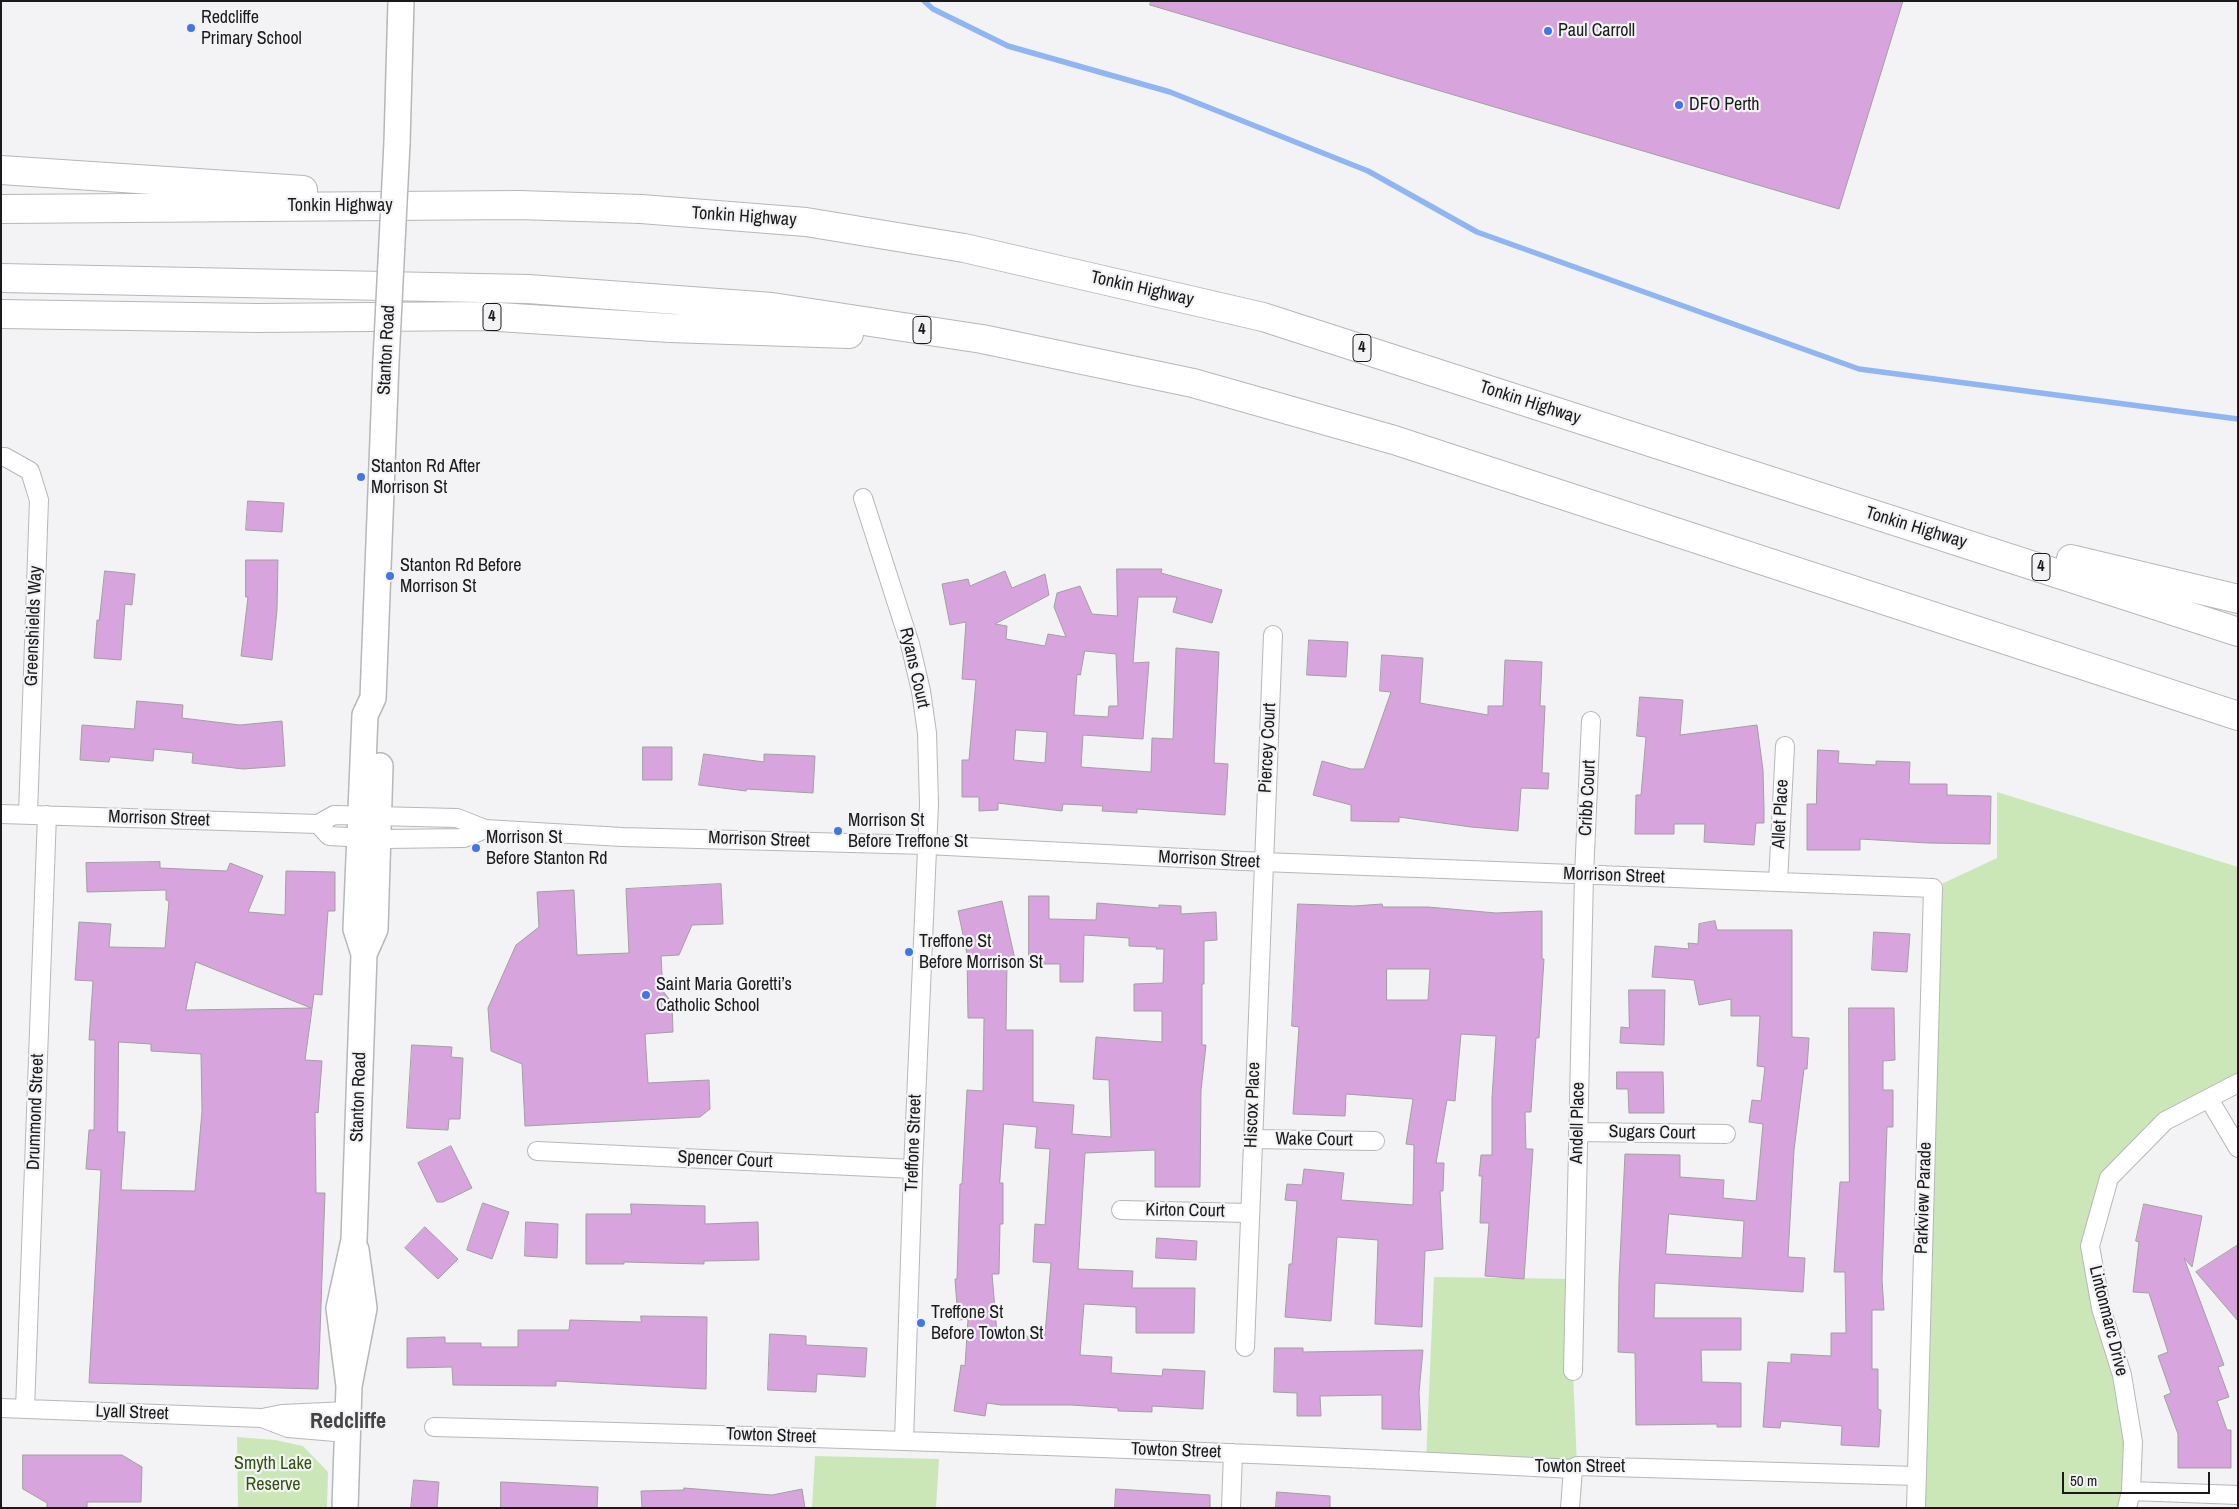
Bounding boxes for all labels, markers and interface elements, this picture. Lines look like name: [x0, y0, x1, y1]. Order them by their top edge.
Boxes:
place label: Redcliffe Primary School: [201, 7, 302, 50]
place label: Paul Carroll: [1558, 20, 1635, 42]
marker: Redcliffe Primary School: [185, 22, 197, 34]
marker: Paul Carroll: [1542, 25, 1554, 37]
place label: DFO Perth: [1689, 94, 1760, 116]
marker: DFO Perth: [1673, 99, 1685, 111]
street label: Tonkin Highway: [287, 195, 393, 217]
street label: Tonkin Highway: [691, 203, 797, 231]
street label: Tonkin Highway: [1088, 267, 1196, 311]
street label: Stanton Road: [374, 304, 400, 396]
road number: 4: [483, 304, 501, 330]
road number: 4: [913, 316, 931, 344]
road number: 4: [1353, 334, 1371, 362]
street label: Tonkin Highway: [1477, 377, 1583, 429]
place label: Stanton Rd After Morrison St: [371, 456, 480, 498]
marker: Stanton Rd After Morrison St: [355, 471, 367, 483]
street label: Tonkin Highway: [1863, 502, 1969, 554]
road number: 4: [2032, 554, 2050, 580]
place label: Stanton Rd Before Morrison St: [400, 555, 521, 598]
street label: Greenshields Way: [21, 565, 47, 687]
marker: Stanton Rd Before Morrison St: [384, 570, 396, 582]
street label: Ryans Court: [894, 626, 934, 710]
street label: Piercey Court: [1255, 702, 1281, 794]
street label: Cribb Court: [1575, 759, 1601, 837]
street label: Allet Place: [1768, 779, 1794, 849]
street label: Morrison Street: [108, 806, 210, 832]
place label: Morrison St Before Treffone St: [848, 810, 968, 852]
marker: Morrison St Before Treffone St: [832, 825, 844, 837]
place label: Morrison St Before Stanton Rd: [486, 827, 607, 870]
street label: Morrison Street: [708, 827, 810, 853]
marker: Morrison St Before Stanton Rd: [470, 842, 482, 854]
street label: Morrison Street: [1158, 847, 1260, 873]
street label: Morrison Street: [1563, 863, 1665, 889]
place label: Treffone St Before Morrison St: [919, 931, 1043, 974]
marker: Treffone St Before Morrison St: [903, 946, 915, 958]
place label: Saint Maria Goretti’s Catholic School: [656, 974, 792, 1016]
marker: Saint Maria Goretti’s Catholic School: [640, 989, 652, 1001]
street label: Stanton Road: [347, 1052, 371, 1142]
street label: Drummond Street: [23, 1053, 49, 1171]
street label: Hiscox Place: [1241, 1062, 1265, 1148]
street label: Andell Place: [1566, 1082, 1590, 1164]
street label: Treffone Street: [902, 1094, 926, 1192]
street label: Sugars Court: [1608, 1121, 1696, 1145]
street label: Wake Court: [1275, 1129, 1353, 1151]
street label: Parkview Parade: [1911, 1141, 1937, 1255]
street label: Spencer Court: [677, 1147, 773, 1173]
street label: Kirton Court: [1145, 1200, 1225, 1222]
street label: Lintonmarc Drive: [2084, 1263, 2132, 1379]
place label: Treffone St Before Towton St: [931, 1302, 1043, 1345]
marker: Treffone St Before Towton St: [915, 1317, 927, 1329]
street label: Lyall Street: [95, 1401, 169, 1425]
district label: Redcliffe: [310, 1409, 386, 1435]
street label: Towton Street: [726, 1424, 816, 1448]
street label: Towton Street: [1131, 1439, 1221, 1463]
park label: Smyth Lake Reserve: [234, 1453, 312, 1496]
street label: Towton Street: [1535, 1456, 1625, 1478]
scale bar: [2064, 1462, 2212, 1494]
text: 50 m: [2070, 1470, 2097, 1491]

